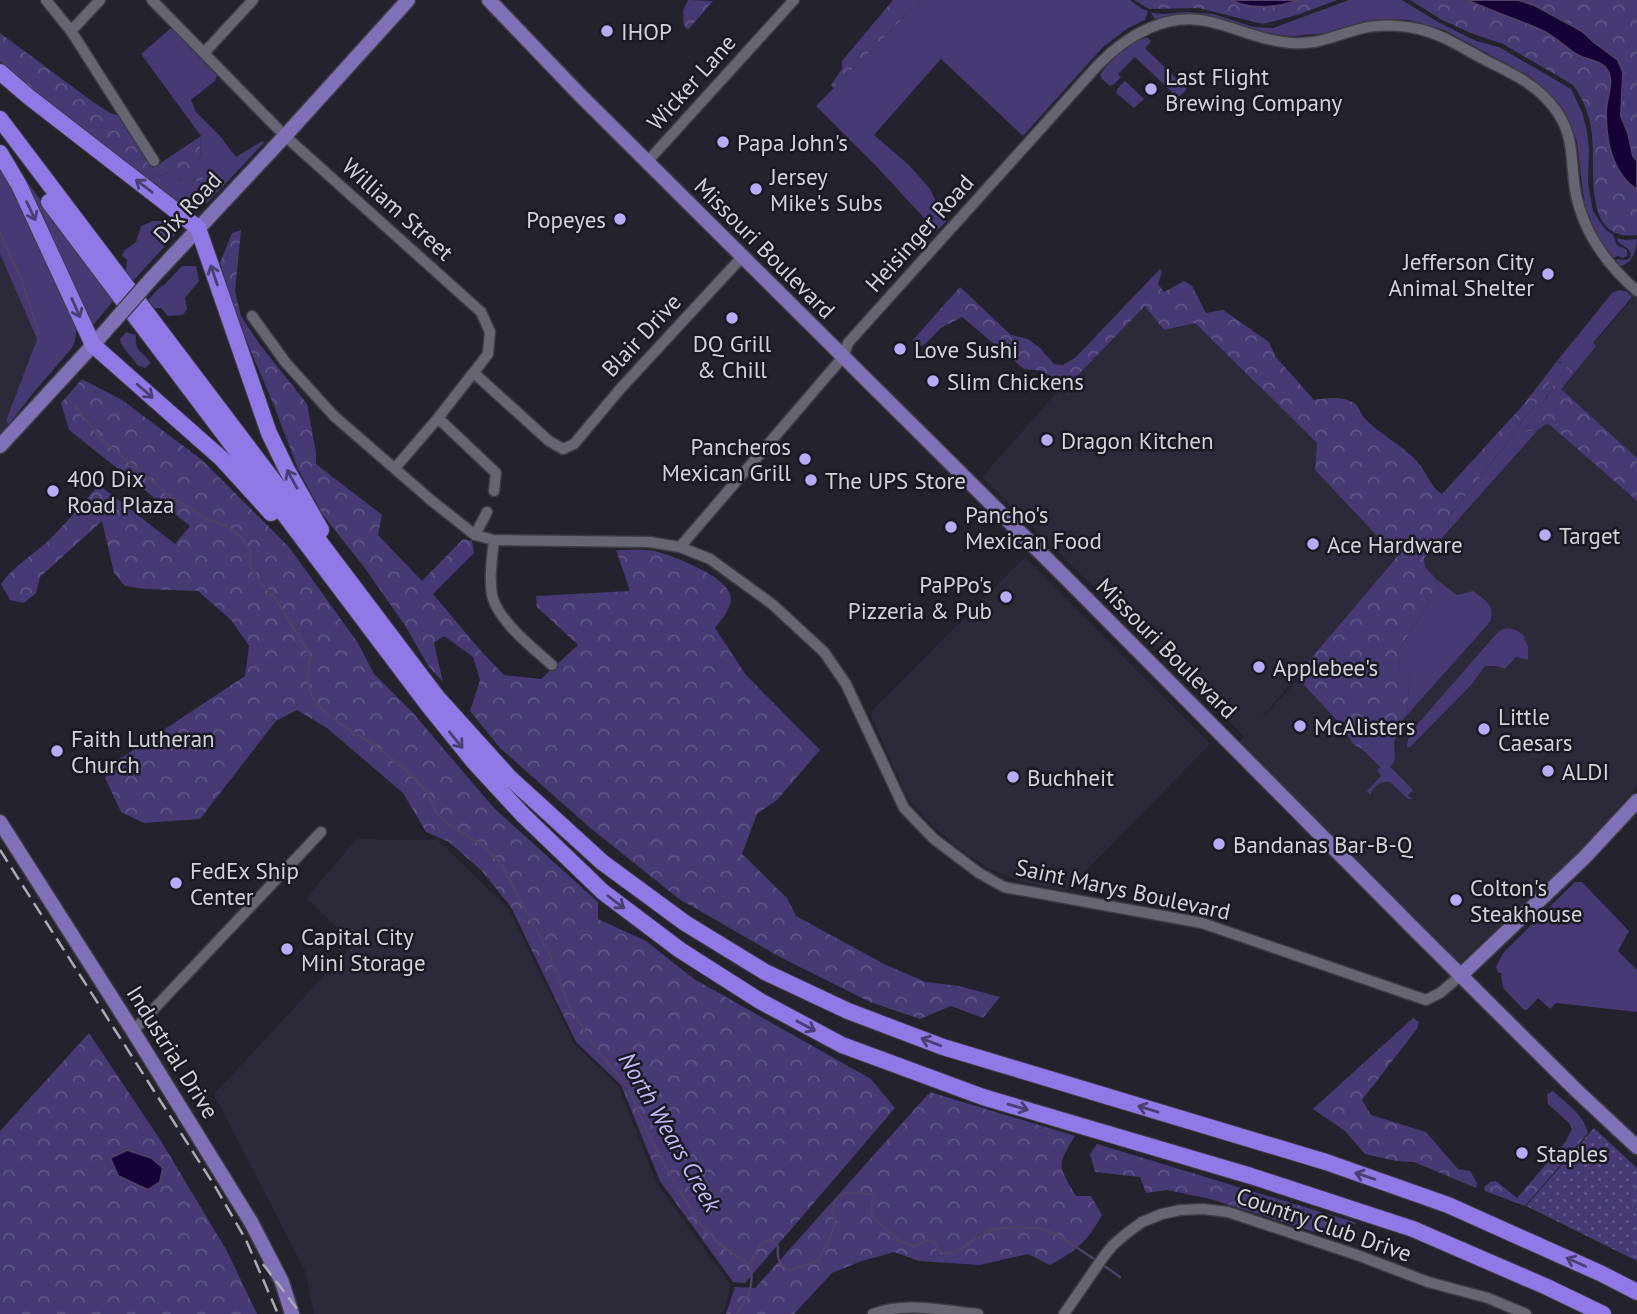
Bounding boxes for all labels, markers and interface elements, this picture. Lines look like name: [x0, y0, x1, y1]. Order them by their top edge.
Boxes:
place label: IHOP: [621, 17, 672, 46]
marker: IHOP: [599, 23, 615, 39]
street label: Wicker Lane: [640, 28, 742, 136]
place label: Last Flight Brewing Company: [1165, 62, 1343, 117]
marker: Last Flight Brewing Company: [1143, 81, 1159, 97]
place label: Papa John's: [737, 128, 848, 157]
marker: Papa John's: [715, 134, 731, 150]
street label: William Street: [336, 151, 460, 267]
place label: Jersey Mike's Subs: [769, 162, 883, 217]
street label: Dix Road: [147, 165, 227, 249]
street label: Heisinger Road: [859, 168, 979, 298]
street label: Missouri Boulevard: [689, 172, 841, 324]
one-way arrow: [135, 179, 154, 194]
marker: Jersey Mike's Subs: [748, 181, 764, 197]
one-way arrow: [25, 200, 38, 221]
place label: Popeyes: [526, 205, 606, 234]
marker: Popeyes: [612, 211, 628, 227]
place label: Jefferson City Animal Shelter: [1389, 247, 1534, 302]
one-way arrow: [207, 265, 219, 287]
marker: Jefferson City Animal Shelter: [1540, 266, 1556, 282]
street label: Blair Drive: [595, 287, 687, 383]
one-way arrow: [70, 296, 83, 318]
marker: DQ Grill & Chill: [724, 310, 740, 326]
place label: DQ Grill & Chill: [693, 329, 771, 384]
place label: Love Sushi: [914, 335, 1018, 364]
marker: Love Sushi: [892, 341, 908, 357]
place label: Slim Chickens: [947, 367, 1084, 396]
marker: Slim Chickens: [925, 373, 941, 389]
one-way arrow: [135, 383, 153, 399]
place label: Dragon Kitchen: [1061, 426, 1214, 455]
place label: Pancheros Mexican Grill: [662, 432, 791, 487]
marker: Dragon Kitchen: [1039, 432, 1055, 448]
marker: Pancheros Mexican Grill: [797, 451, 813, 467]
place label: 400 Dix Road Plaza: [67, 464, 175, 519]
place label: The UPS Store: [825, 466, 966, 495]
one-way arrow: [285, 470, 299, 490]
marker: The UPS Store: [803, 472, 819, 488]
marker: 400 Dix Road Plaza: [45, 483, 61, 499]
place label: Pancho's Mexican Food: [965, 500, 1102, 555]
marker: Pancho's Mexican Food: [943, 519, 959, 535]
place label: Target: [1559, 521, 1621, 550]
marker: Target: [1537, 527, 1553, 543]
place label: Ace Hardware: [1327, 530, 1463, 559]
marker: Ace Hardware: [1305, 536, 1321, 552]
place label: PaPPo's Pizzeria & Pub: [848, 570, 992, 625]
street label: Missouri Boulevard: [1091, 572, 1243, 724]
marker: PaPPo's Pizzeria & Pub: [998, 589, 1014, 605]
place label: Applebee's: [1273, 653, 1378, 682]
marker: Applebee's: [1251, 659, 1267, 675]
place label: Little Caesars: [1498, 702, 1572, 757]
place label: McAlisters: [1314, 712, 1415, 741]
marker: McAlisters: [1292, 718, 1308, 734]
marker: Little Caesars: [1476, 721, 1492, 737]
place label: Faith Lutheran Church: [71, 724, 215, 779]
one-way arrow: [449, 731, 464, 749]
marker: Faith Lutheran Church: [49, 743, 65, 759]
place label: ALDI: [1562, 757, 1609, 786]
place label: Buchheit: [1027, 763, 1114, 792]
marker: ALDI: [1540, 763, 1556, 779]
marker: Buchheit: [1005, 769, 1021, 785]
place label: Bandanas Bar-B-Q: [1233, 830, 1414, 859]
marker: Bandanas Bar-B-Q: [1211, 836, 1227, 852]
street label: Saint Marys Boulevard: [1013, 852, 1233, 926]
place label: FedEx Ship Center: [190, 856, 299, 911]
place label: Colton's Steakhouse: [1470, 873, 1583, 928]
marker: FedEx Ship Center: [168, 875, 184, 891]
marker: Colton's Steakhouse: [1448, 892, 1464, 908]
one-way arrow: [606, 894, 625, 909]
place label: Capital City Mini Storage: [301, 922, 426, 977]
marker: Capital City Mini Storage: [279, 941, 295, 957]
street label: Industrial Drive: [121, 980, 225, 1124]
one-way arrow: [796, 1019, 816, 1033]
one-way arrow: [920, 1035, 942, 1048]
water label: North Wears Creek: [612, 1047, 729, 1218]
one-way arrow: [1007, 1102, 1029, 1115]
one-way arrow: [1137, 1102, 1159, 1115]
place label: Staples: [1536, 1139, 1608, 1168]
marker: Staples: [1514, 1145, 1530, 1161]
one-way arrow: [1355, 1169, 1377, 1181]
street label: Country Club Drive: [1232, 1180, 1416, 1268]
one-way arrow: [1566, 1255, 1587, 1268]

